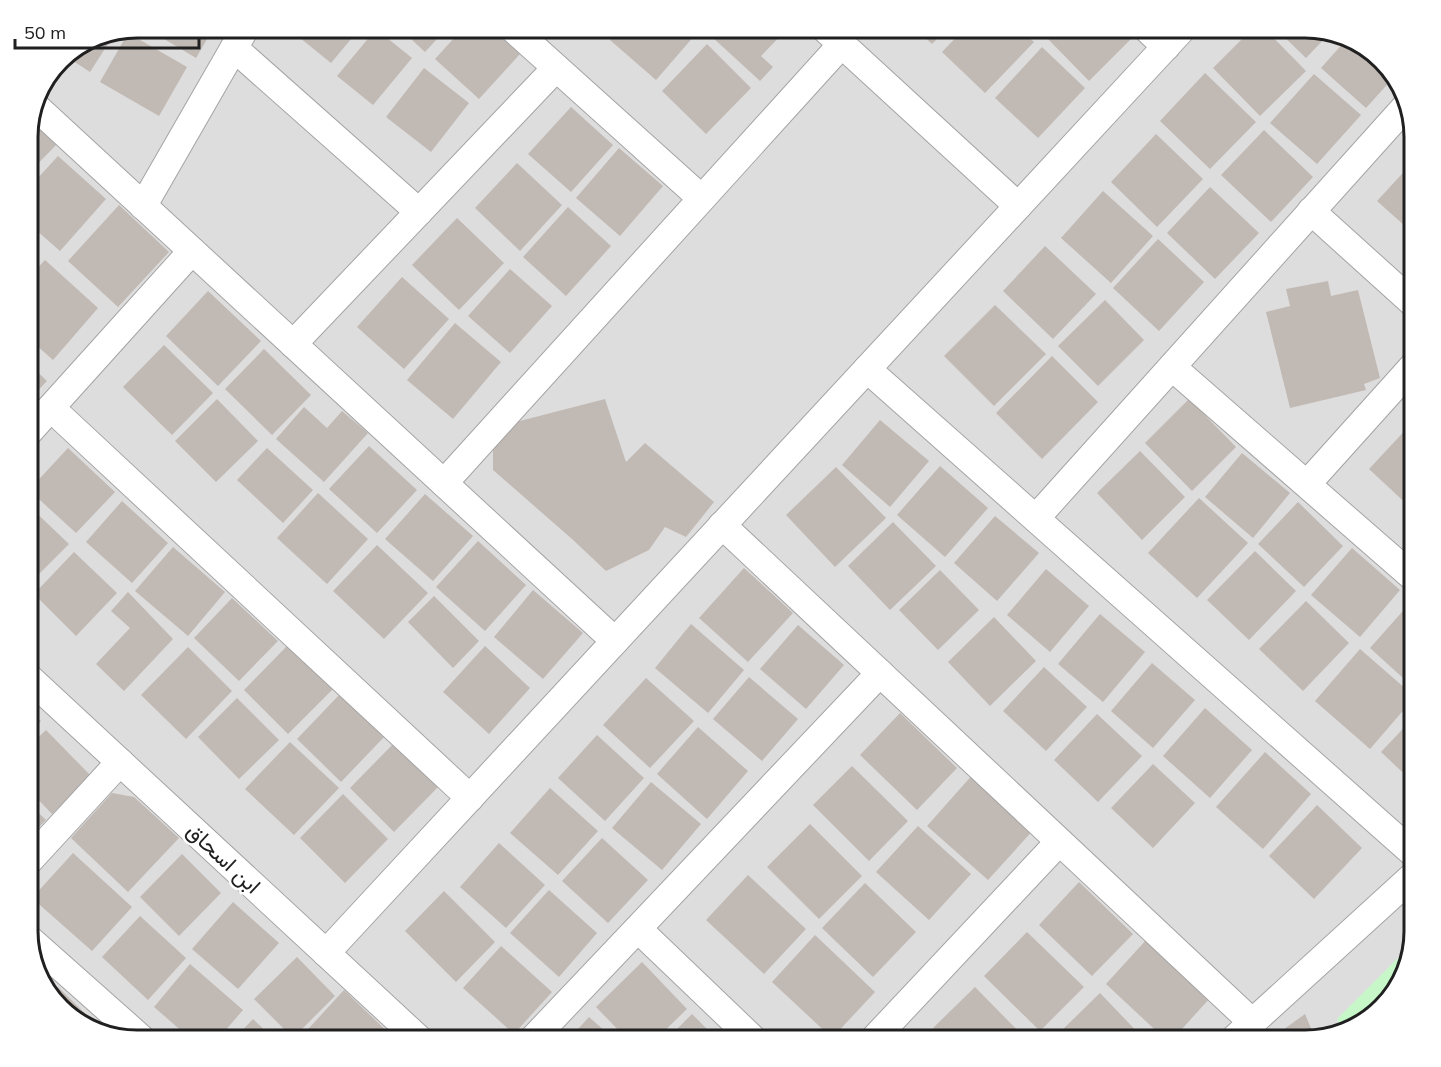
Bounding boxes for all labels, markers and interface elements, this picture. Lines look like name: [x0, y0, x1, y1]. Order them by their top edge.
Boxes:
scale bar: [15, 12, 200, 50]
text: 50 m: [24, 21, 66, 44]
street label: ابن اسحاق: [181, 817, 267, 899]

